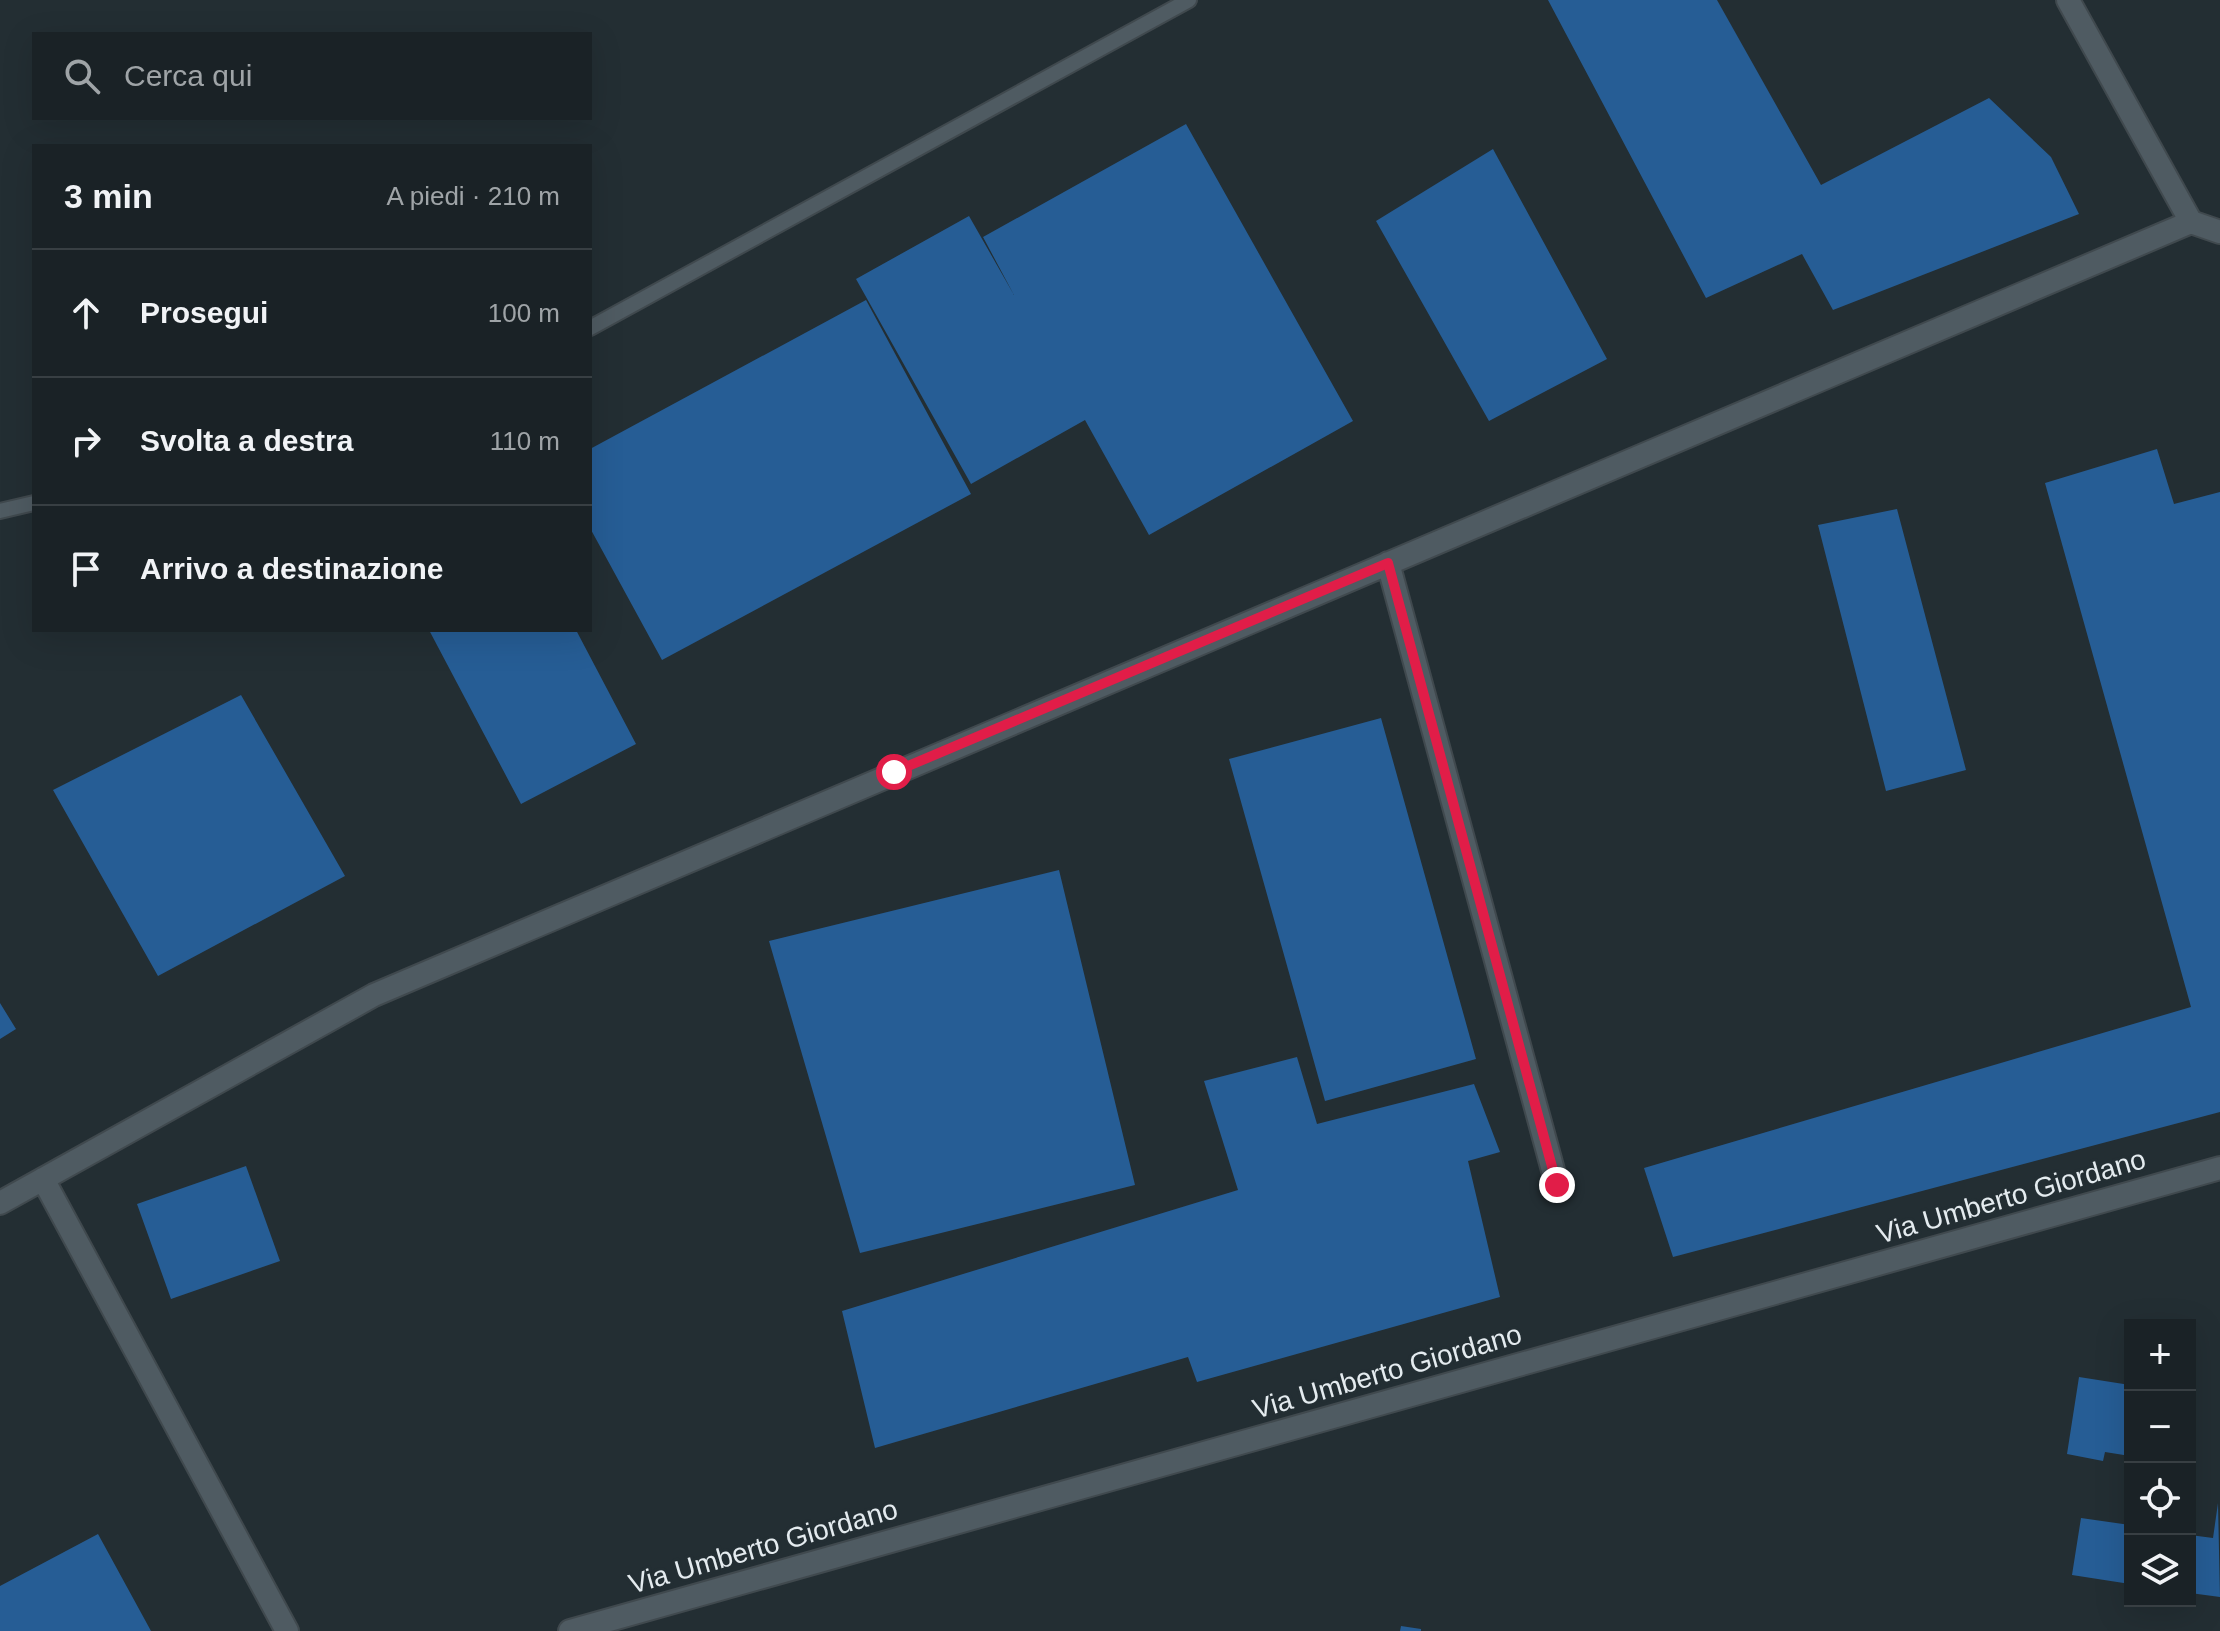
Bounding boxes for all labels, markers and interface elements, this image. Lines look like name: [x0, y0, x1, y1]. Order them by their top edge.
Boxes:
search box: [32, 32, 592, 120]
icon: search: [60, 54, 104, 98]
text: Cerca qui: [124, 59, 252, 92]
text: 3 min: [64, 177, 153, 215]
text: A piedi · 210 m: [387, 181, 560, 211]
icon: ahead: [64, 291, 108, 335]
text: Prosegui: [140, 296, 268, 329]
text: 100 m: [488, 298, 560, 328]
icon: right: [64, 419, 108, 463]
text: Svolta a destra: [140, 424, 353, 457]
text: 110 m: [490, 426, 560, 456]
icon: arrive: [64, 547, 108, 591]
text: Arrivo a destinazione: [140, 552, 443, 585]
route start: [876, 754, 912, 790]
street label: Via Umberto Giordano: [1873, 1143, 2149, 1250]
route end: [1539, 1167, 1575, 1203]
street label: Via Umberto Giordano: [1249, 1318, 1525, 1425]
map controls: [2124, 1319, 2196, 1607]
button: +: [2124, 1319, 2196, 1391]
button: −: [2124, 1391, 2196, 1463]
button: locate: [2124, 1463, 2196, 1535]
street label: Via Umberto Giordano: [625, 1493, 901, 1600]
button: layers: [2124, 1535, 2196, 1607]

